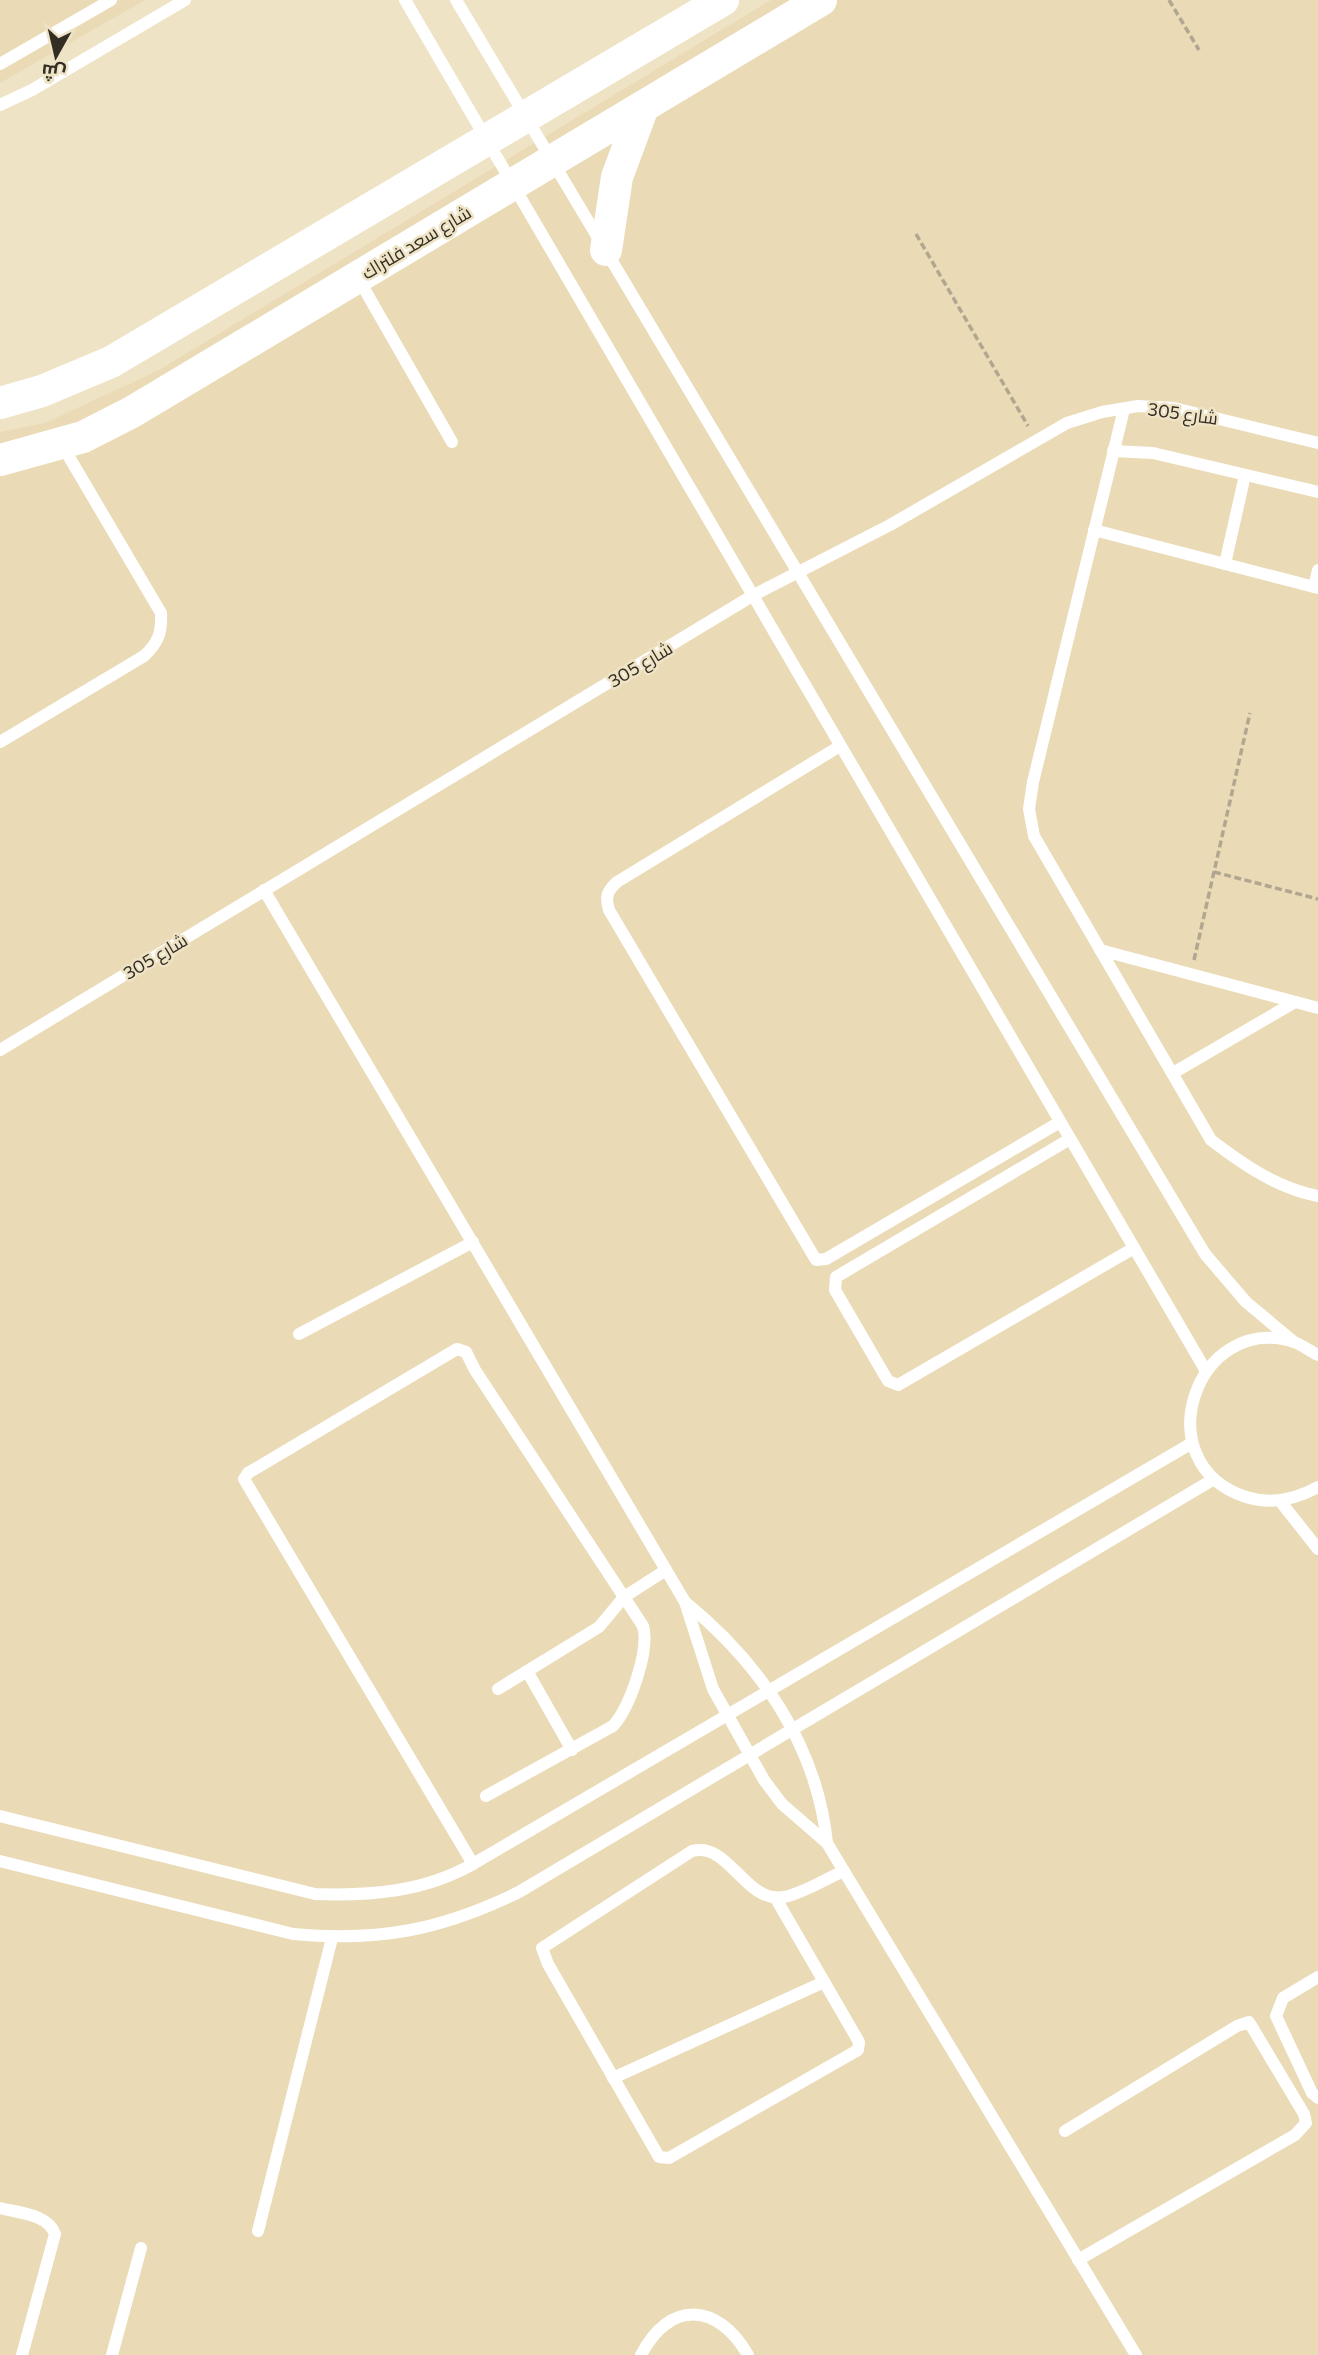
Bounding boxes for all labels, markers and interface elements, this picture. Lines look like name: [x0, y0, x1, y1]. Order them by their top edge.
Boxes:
north arrow: [21, 21, 91, 91]
text: ش: [40, 59, 67, 86]
street label: شارع سعد فلتراك: [357, 201, 476, 285]
street label: شارع 305: [1146, 397, 1220, 431]
street label: شارع 305: [604, 636, 677, 693]
street label: شارع 305: [119, 928, 192, 985]

